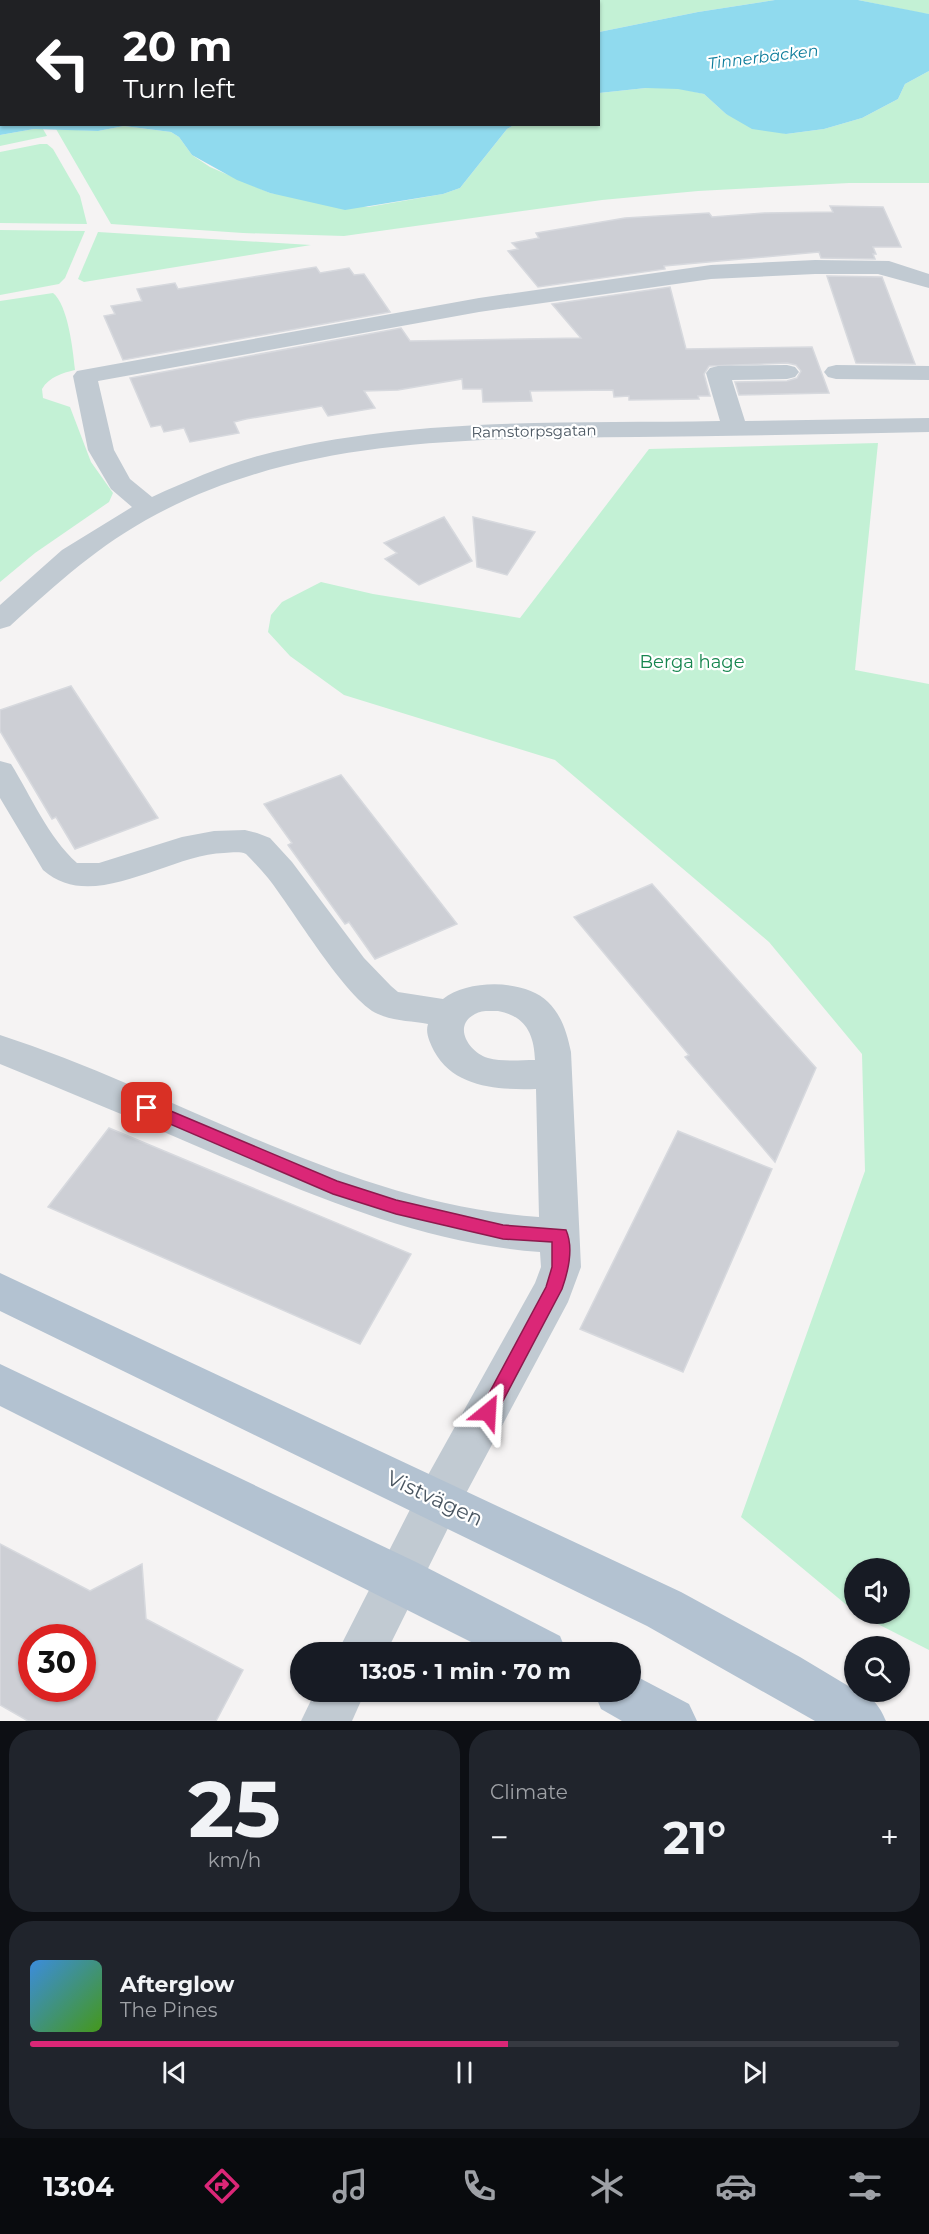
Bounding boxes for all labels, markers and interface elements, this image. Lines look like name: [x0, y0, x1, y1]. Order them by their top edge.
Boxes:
text: 20 m: [123, 20, 232, 72]
icon: left: [24, 24, 102, 102]
water label: Tinnerbäcken: [707, 41, 819, 73]
text: Turn left: [123, 72, 236, 105]
street label: Ramstorpsgatan: [471, 420, 597, 442]
park label: Berga hage: [639, 651, 745, 673]
pin: [121, 1082, 172, 1133]
icon: arrive: [130, 1091, 163, 1124]
position arrow: [456, 1380, 520, 1444]
street label: Vistvägen: [383, 1465, 487, 1531]
map controls: [844, 1558, 910, 1702]
button: sound: [844, 1558, 910, 1624]
speed limit sign: 30: [18, 1624, 96, 1702]
button: search: [844, 1636, 910, 1702]
text: 13:05 · 1 min · 70 m: [360, 1658, 571, 1685]
text: 25: [188, 1761, 281, 1857]
text: Climate: [490, 1780, 568, 1804]
text: 21°: [663, 1810, 726, 1865]
text: −: [490, 1817, 509, 1857]
text: +: [880, 1817, 899, 1857]
text: km/h: [208, 1848, 261, 1872]
text: Afterglow: [120, 1971, 234, 1998]
text: The Pines: [120, 1998, 217, 2022]
icon: previous: [158, 2056, 191, 2089]
icon: pause: [448, 2056, 481, 2089]
icon: next: [738, 2056, 771, 2089]
icon: directions: [201, 2165, 243, 2207]
icon: music: [329, 2165, 371, 2207]
icon: phone: [458, 2165, 500, 2207]
icon: climate: [586, 2165, 628, 2207]
icon: car: [715, 2165, 757, 2207]
icon: filters: [844, 2165, 886, 2207]
text: 13:04: [43, 2170, 114, 2203]

